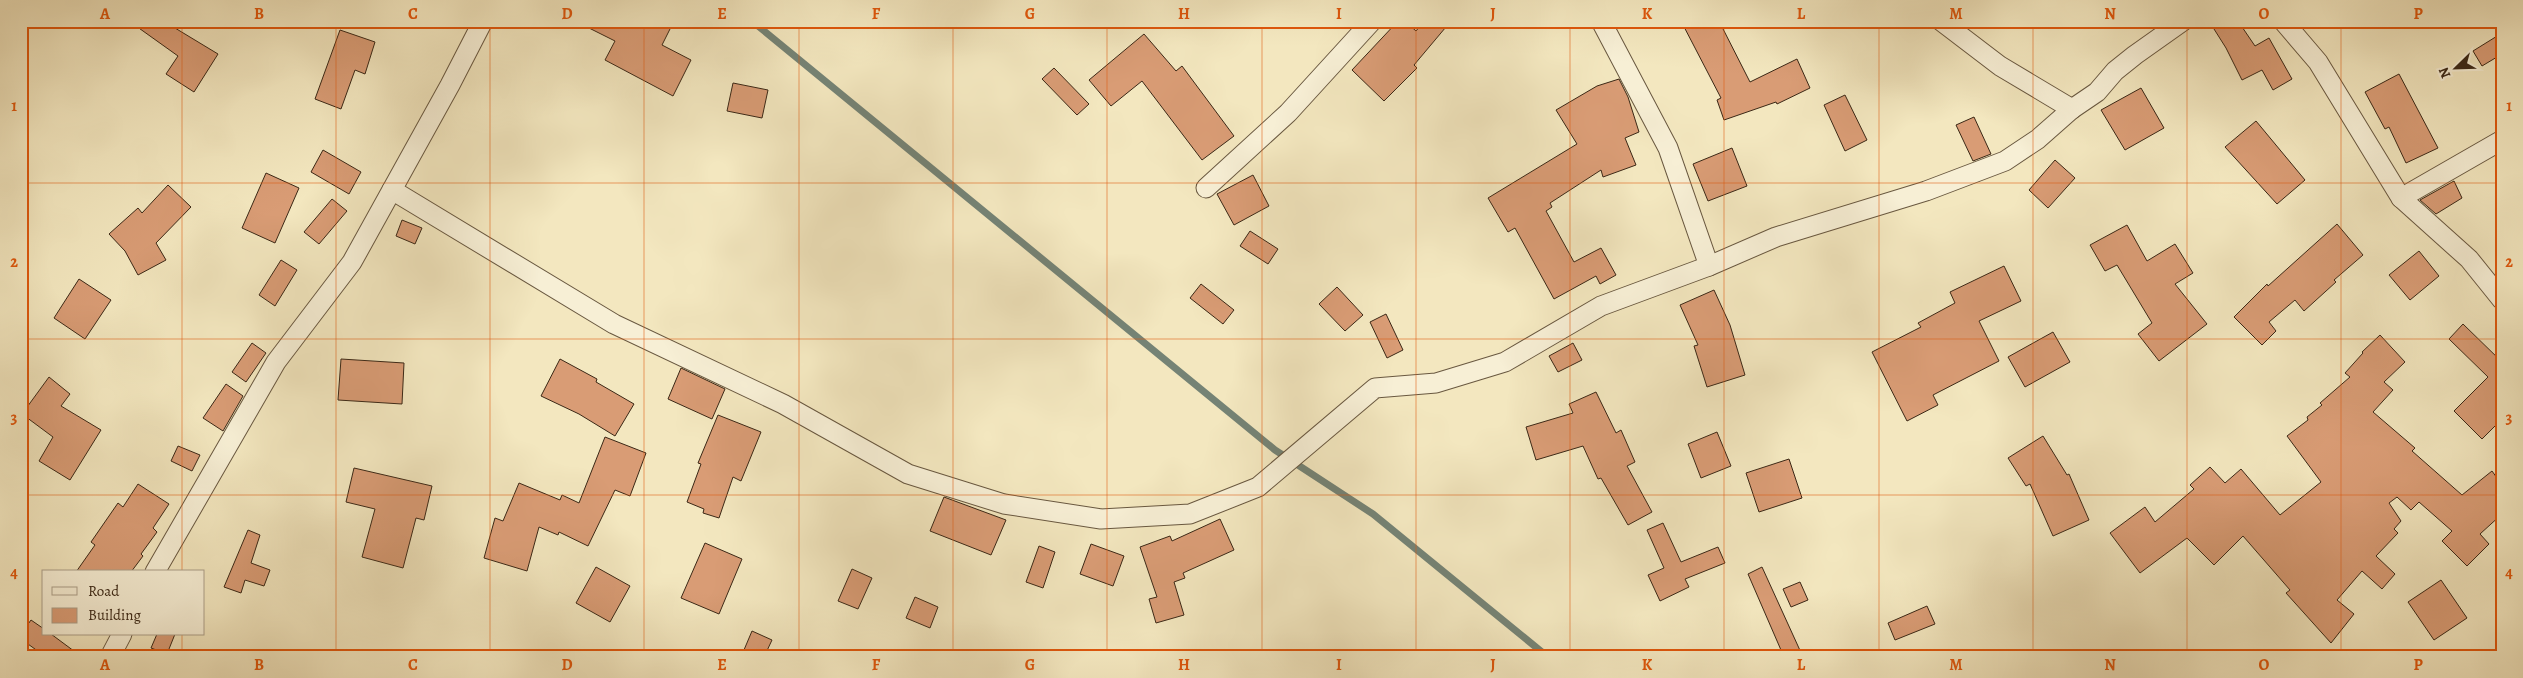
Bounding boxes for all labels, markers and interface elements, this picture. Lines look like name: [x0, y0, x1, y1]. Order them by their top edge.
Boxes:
text: A: [99, 3, 111, 25]
text: B: [254, 3, 264, 25]
text: C: [408, 3, 418, 25]
text: D: [561, 3, 573, 25]
text: E: [717, 3, 727, 25]
text: F: [872, 3, 881, 25]
text: G: [1025, 3, 1035, 25]
text: H: [1178, 3, 1190, 25]
text: I: [1336, 3, 1342, 25]
text: J: [1490, 3, 1496, 25]
text: K: [1642, 3, 1653, 25]
text: L: [1797, 3, 1806, 25]
text: M: [1949, 3, 1963, 25]
text: N: [2104, 3, 2116, 25]
text: O: [2259, 3, 2270, 25]
text: P: [2413, 3, 2423, 25]
north arrow: [2430, 42, 2480, 92]
text: N: [2434, 64, 2455, 81]
text: 1: [11, 95, 17, 117]
text: 1: [2506, 95, 2512, 117]
text: 2: [10, 251, 18, 273]
text: 2: [2505, 251, 2513, 273]
text: 3: [11, 407, 18, 429]
text: 3: [2506, 407, 2513, 429]
text: 4: [10, 562, 18, 584]
text: 4: [2505, 562, 2513, 584]
legend: [42, 570, 205, 636]
text: Road: [88, 581, 120, 601]
text: Building: [88, 605, 141, 625]
text: A: [99, 654, 111, 676]
text: B: [254, 654, 264, 676]
text: C: [408, 654, 418, 676]
text: D: [561, 654, 573, 676]
text: E: [717, 654, 727, 676]
text: F: [872, 654, 881, 676]
text: G: [1025, 654, 1035, 676]
text: H: [1178, 654, 1190, 676]
text: I: [1336, 654, 1342, 676]
text: J: [1490, 654, 1496, 676]
text: K: [1642, 654, 1653, 676]
text: L: [1797, 654, 1806, 676]
text: M: [1949, 654, 1963, 676]
text: N: [2104, 654, 2116, 676]
text: O: [2259, 654, 2270, 676]
text: P: [2413, 654, 2423, 676]

